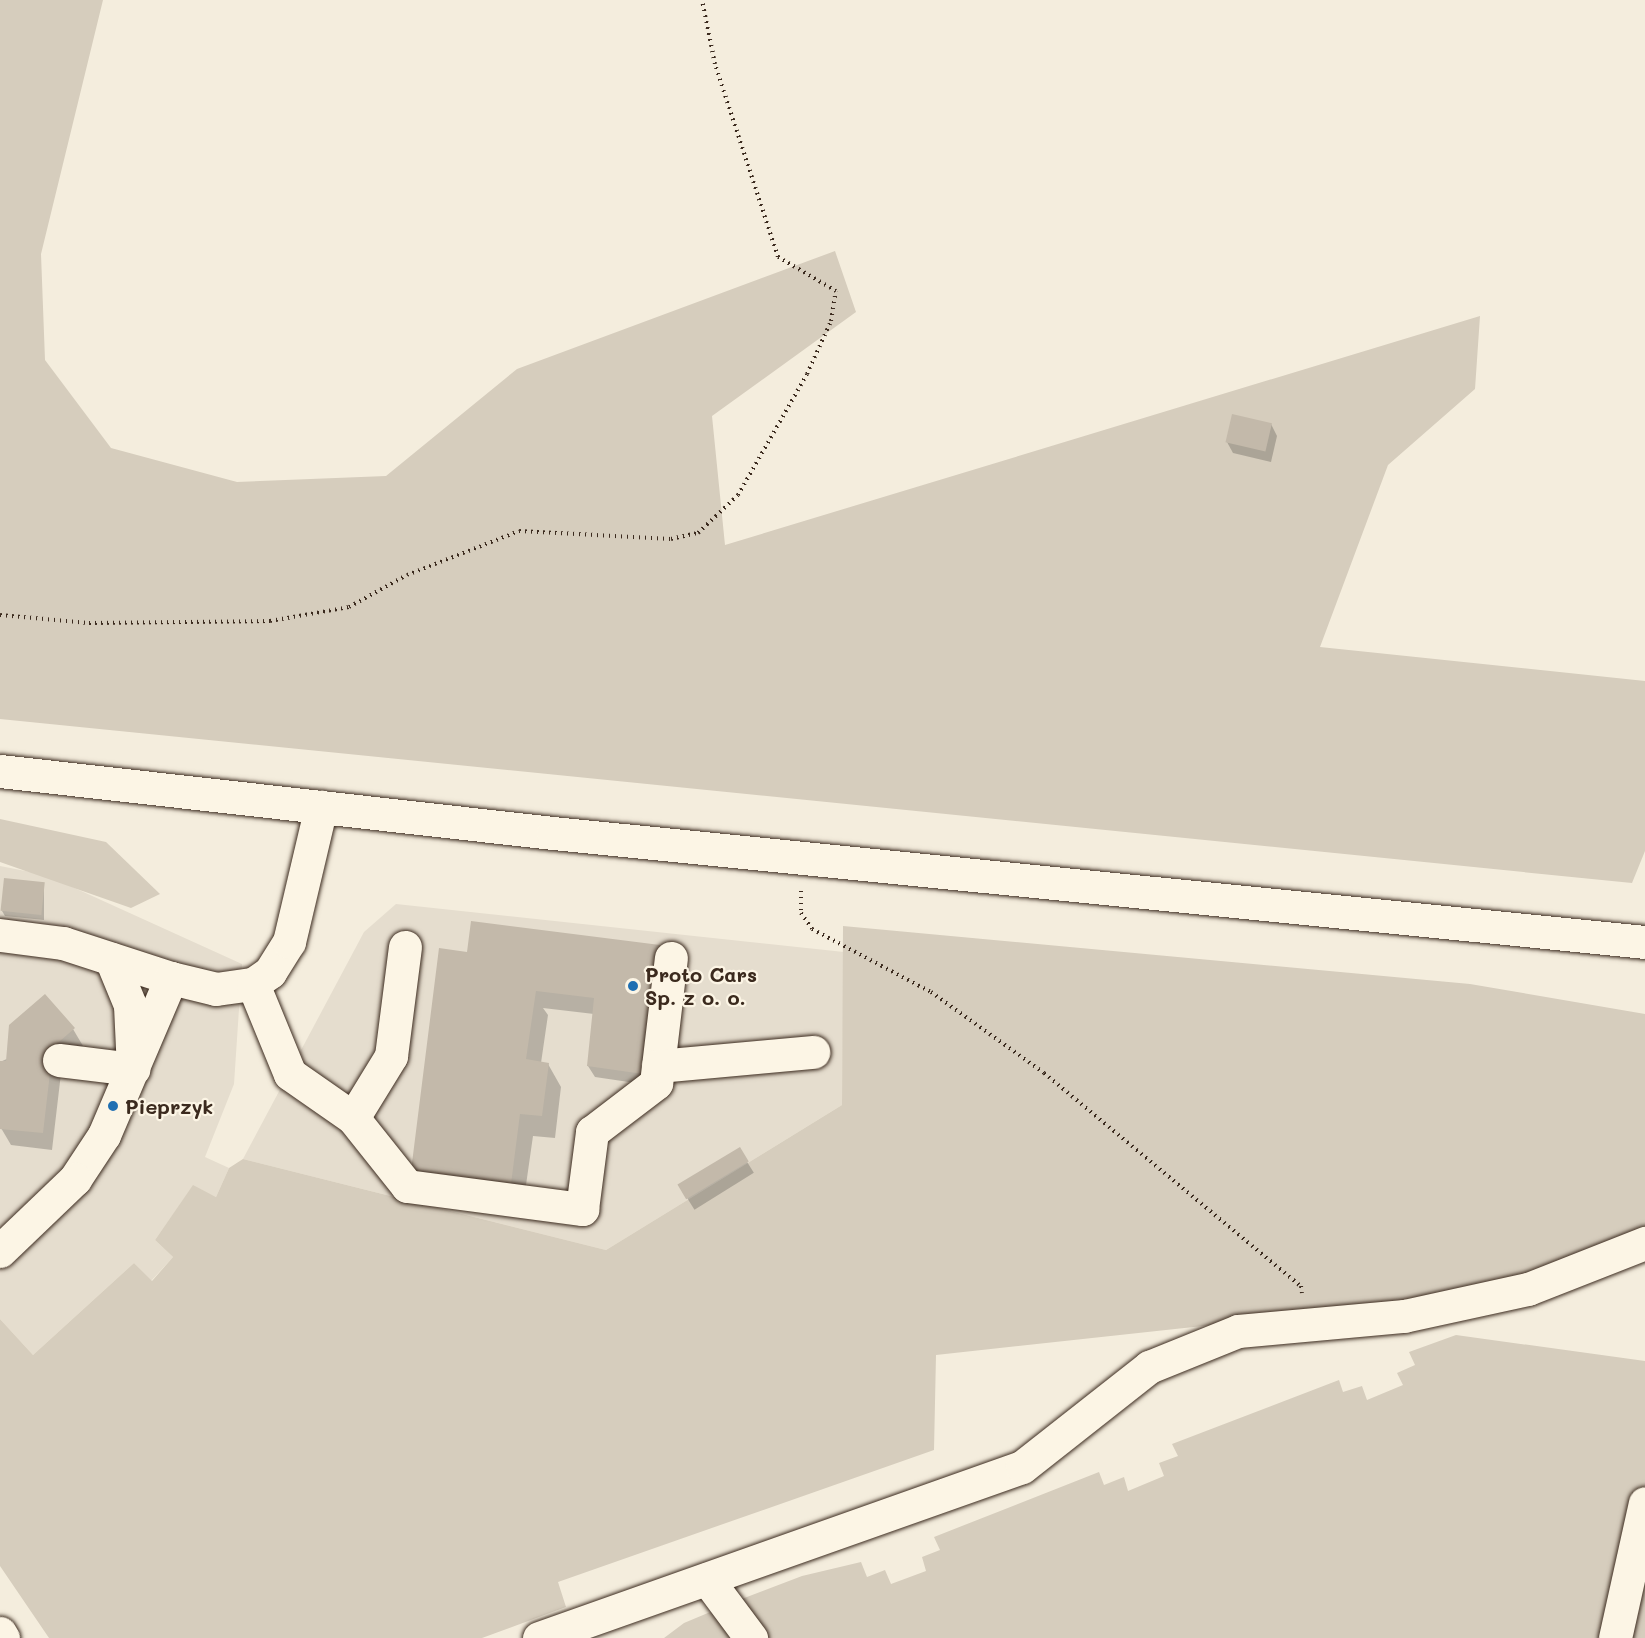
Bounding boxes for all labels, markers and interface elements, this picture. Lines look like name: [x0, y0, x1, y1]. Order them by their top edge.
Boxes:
place label: Proto Cars Sp. z o. o.: [645, 963, 757, 1010]
marker: Proto Cars Sp. z o. o.: [626, 979, 640, 993]
place label: Pieprzyk: [125, 1094, 213, 1118]
marker: Pieprzyk: [106, 1099, 120, 1113]

